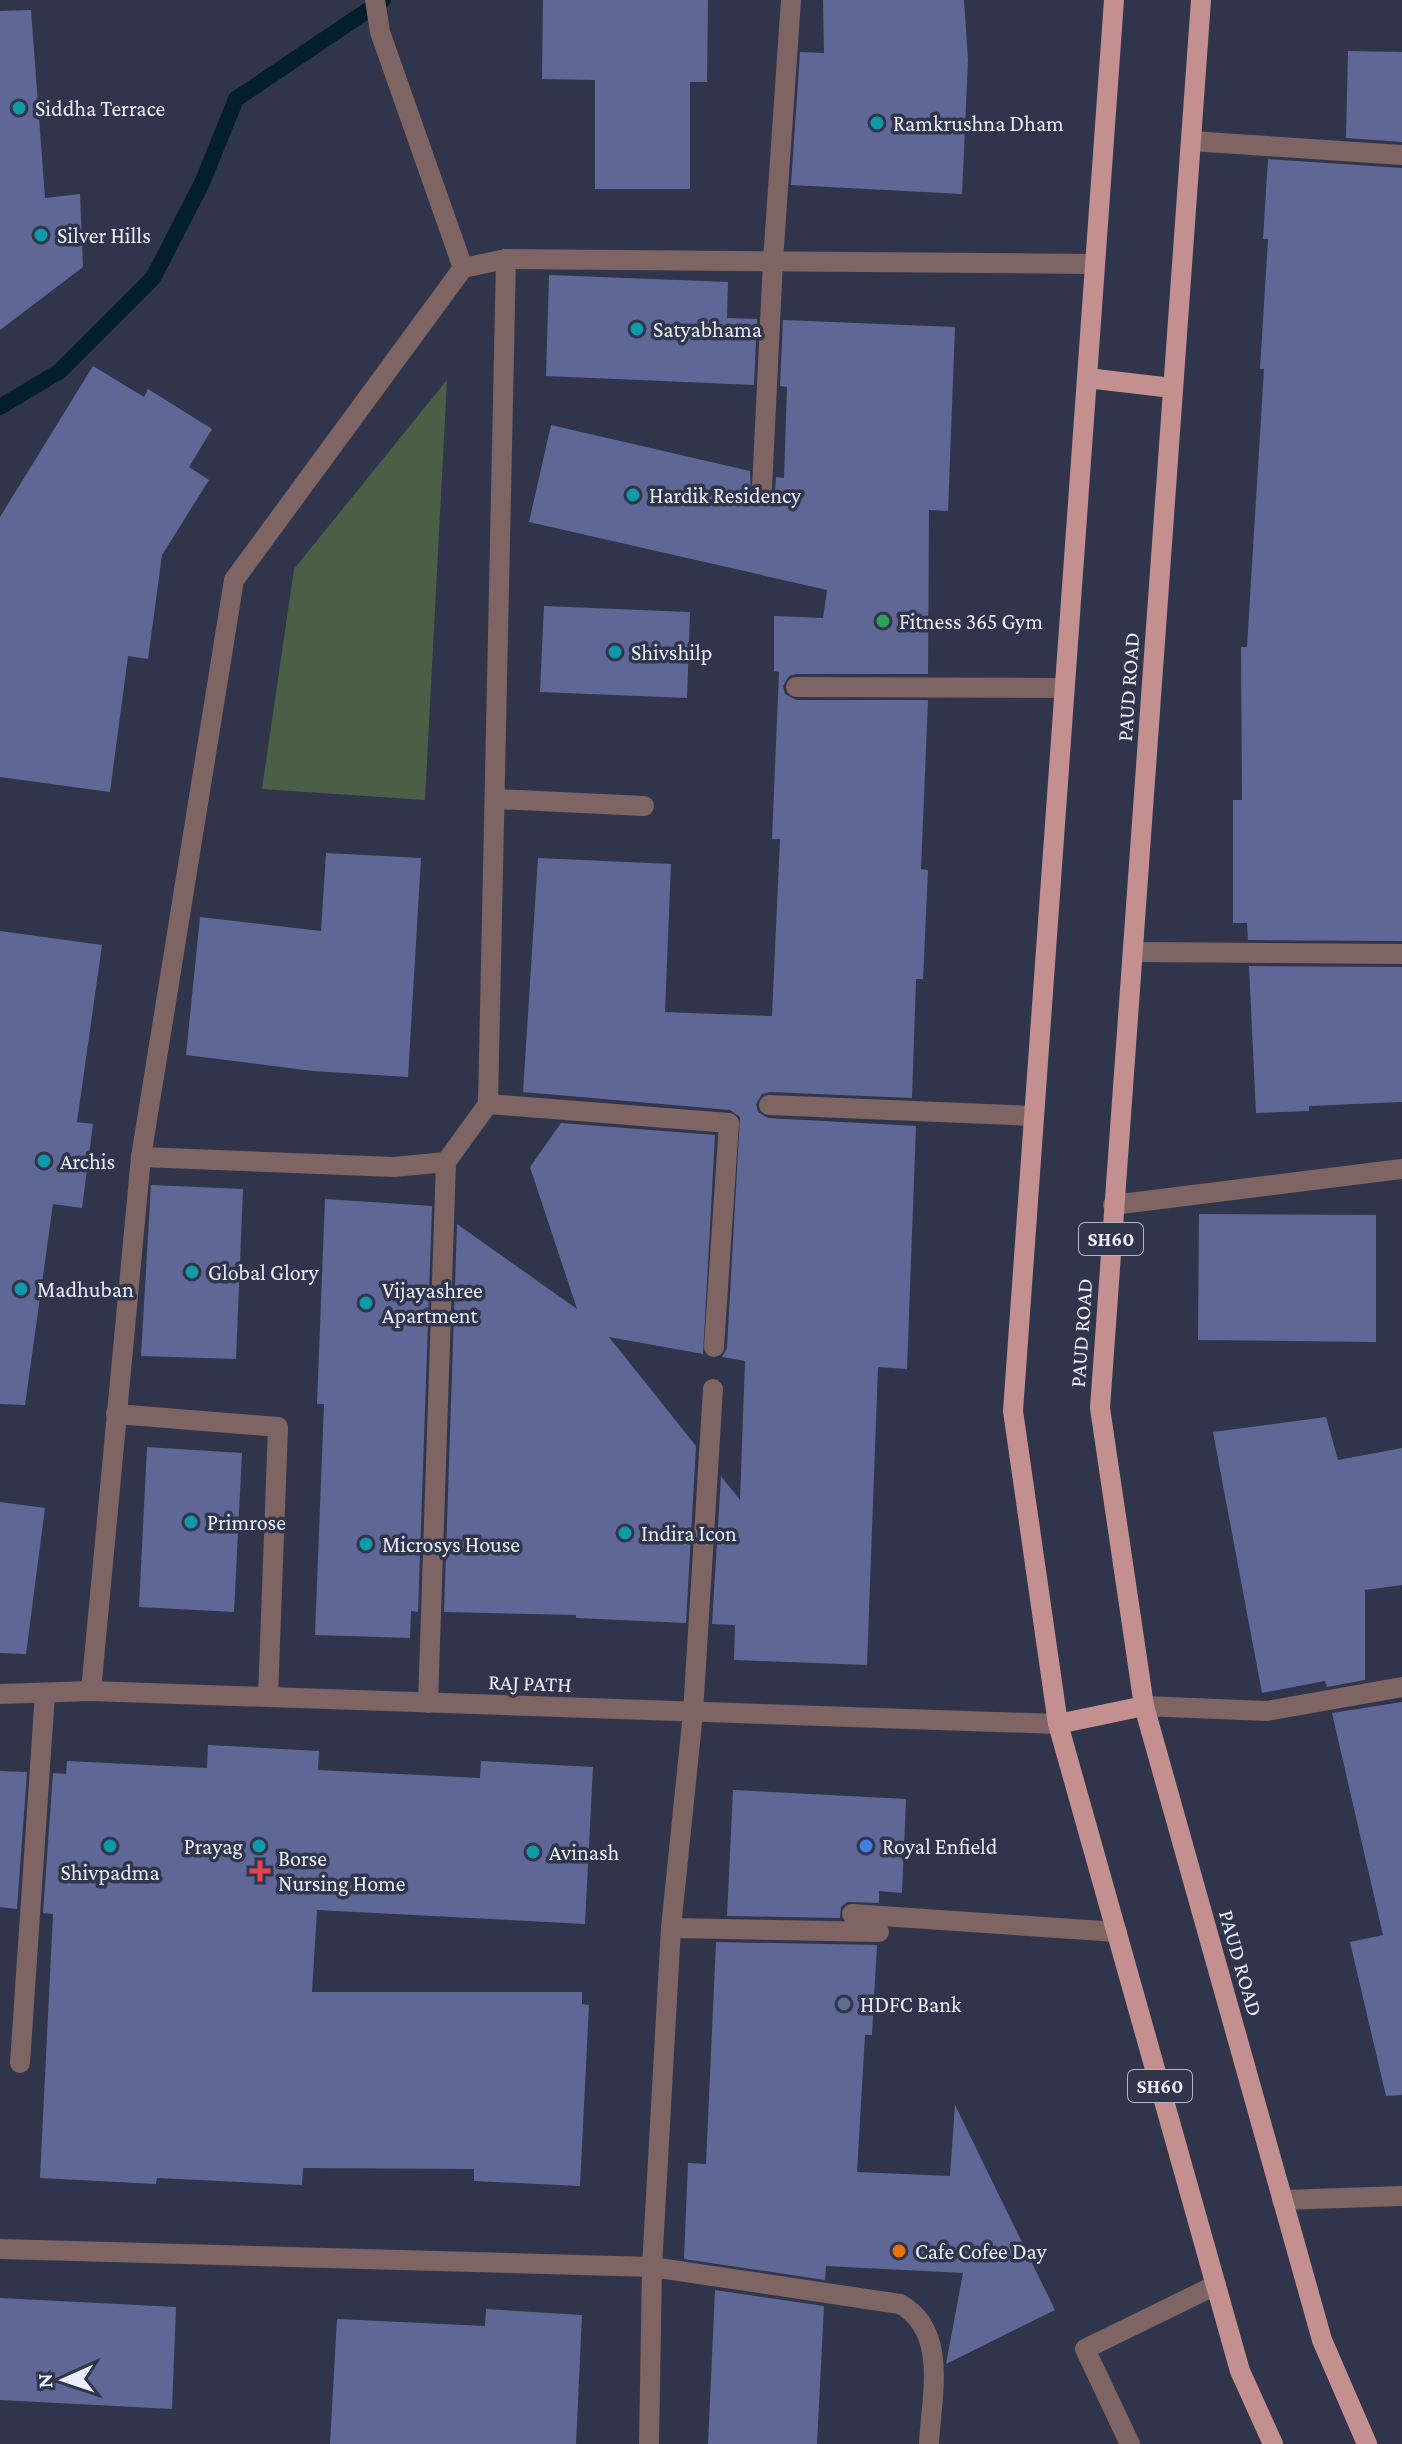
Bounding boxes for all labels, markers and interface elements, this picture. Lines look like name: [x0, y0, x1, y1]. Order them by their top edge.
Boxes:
place label: Siddha Terrace: [35, 96, 165, 121]
marker: Siddha Terrace: [10, 99, 28, 117]
place label: Ramkrushna Dham: [893, 111, 1064, 136]
marker: Ramkrushna Dham: [868, 114, 886, 132]
place label: Silver Hills: [57, 223, 151, 248]
marker: Silver Hills: [32, 226, 50, 244]
place label: Satyabhama: [653, 317, 762, 342]
marker: Satyabhama: [628, 320, 646, 338]
place label: Hardik Residency: [649, 483, 802, 508]
marker: Hardik Residency: [624, 486, 642, 504]
place label: Fitness 365 Gym: [899, 609, 1043, 634]
marker: Fitness 365 Gym: [874, 612, 892, 630]
street label: PAUD ROAD: [1112, 632, 1144, 742]
place label: Shivshilp: [631, 640, 712, 665]
marker: Shivshilp: [606, 643, 624, 661]
place label: Archis: [60, 1149, 115, 1174]
marker: Archis: [35, 1152, 53, 1170]
road number: SH60: [1079, 1223, 1143, 1255]
place label: Global Glory: [208, 1260, 319, 1285]
marker: Global Glory: [183, 1263, 201, 1281]
place label: Madhuban: [37, 1277, 134, 1302]
place label: Vijayashree Apartment: [382, 1278, 483, 1328]
street label: PAUD ROAD: [1065, 1278, 1097, 1388]
marker: Madhuban: [12, 1280, 30, 1298]
marker: Vijayashree Apartment: [357, 1294, 375, 1312]
place label: Primrose: [207, 1510, 286, 1535]
marker: Primrose: [182, 1513, 200, 1531]
place label: Indira Icon: [641, 1521, 737, 1546]
marker: Indira Icon: [616, 1524, 634, 1542]
place label: Microsys House: [382, 1532, 520, 1557]
marker: Microsys House: [357, 1535, 375, 1553]
street label: RAJ PATH: [488, 1669, 572, 1697]
place label: Prayag: [184, 1834, 243, 1859]
place label: Royal Enfield: [882, 1834, 998, 1859]
marker: Shivpadma: [101, 1837, 119, 1855]
marker: Prayag: [250, 1837, 268, 1855]
marker: Royal Enfield: [857, 1837, 875, 1855]
place label: Avinash: [549, 1840, 620, 1865]
marker: Avinash: [524, 1843, 542, 1861]
place label: Borse Nursing Home: [278, 1846, 405, 1896]
place label: Shivpadma: [60, 1860, 160, 1885]
marker: Borse Nursing Home: [249, 1860, 271, 1882]
street label: PAUD ROAD: [1214, 1907, 1268, 2019]
place label: HDFC Bank: [860, 1992, 962, 2017]
marker: HDFC Bank: [835, 1995, 853, 2013]
road number: SH60: [1128, 2070, 1192, 2102]
place label: Cafe Cofee Day: [915, 2239, 1048, 2264]
marker: Cafe Cofee Day: [890, 2242, 908, 2260]
north arrow: [24, 2340, 104, 2420]
text: N: [32, 2373, 57, 2389]

